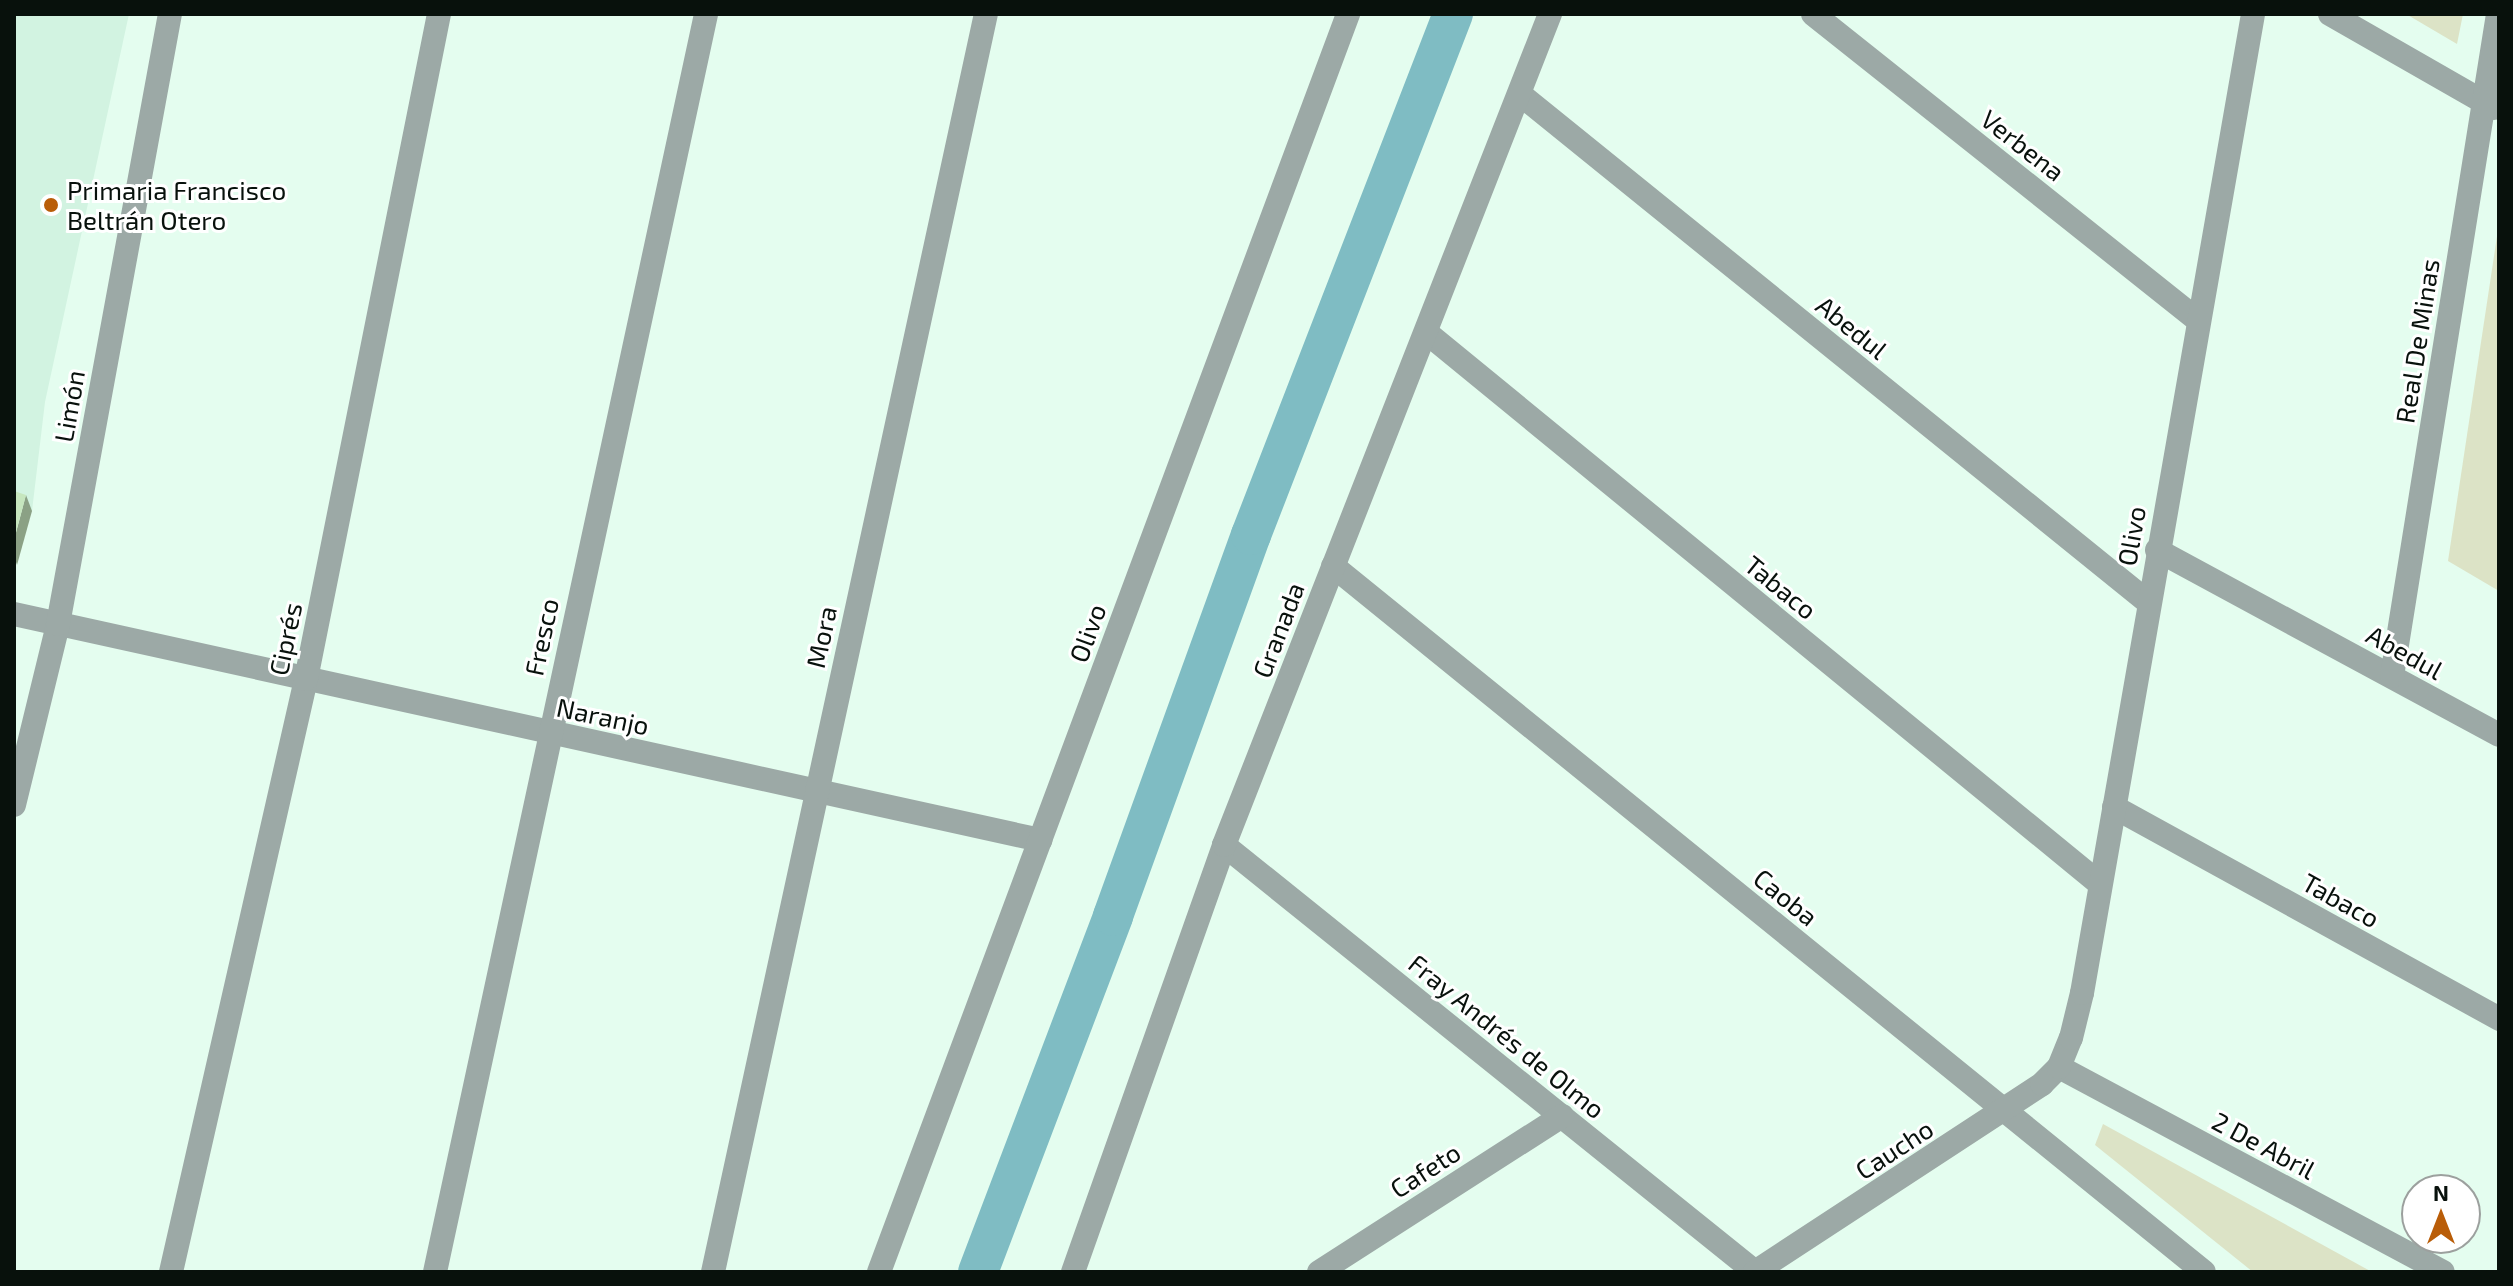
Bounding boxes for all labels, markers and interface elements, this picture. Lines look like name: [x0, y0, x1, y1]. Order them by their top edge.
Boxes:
street label: Verbena: [1975, 103, 2071, 187]
place label: Primaria Francisco Beltrán Otero: [67, 174, 286, 236]
marker: Primaria Francisco Beltrán Otero: [42, 196, 60, 214]
street label: Real De Minas: [2389, 256, 2445, 426]
street label: Abedul: [1810, 289, 1894, 365]
street label: Limón: [47, 368, 91, 444]
street label: Olivo: [2110, 504, 2152, 568]
street label: Tabaco: [1739, 549, 1823, 625]
street label: Granada: [1246, 578, 1310, 682]
street label: Fresco: [518, 596, 564, 678]
street label: Ciprés: [262, 600, 308, 678]
street label: Olivo: [1062, 600, 1112, 666]
street label: Mora: [799, 603, 843, 671]
street label: Abedul: [2361, 618, 2449, 686]
street label: Naranjo: [554, 691, 652, 741]
street label: Caoba: [1748, 862, 1824, 932]
street label: Tabaco: [2297, 866, 2385, 934]
street label: Fray Andrés de Olmo: [1402, 947, 1612, 1125]
street label: 2 De Abril: [2207, 1105, 2321, 1185]
street label: Caucho: [1849, 1112, 1939, 1186]
street label: Cafeto: [1384, 1136, 1466, 1204]
north arrow: [2401, 1174, 2481, 1254]
text: N: [2433, 1179, 2449, 1205]

